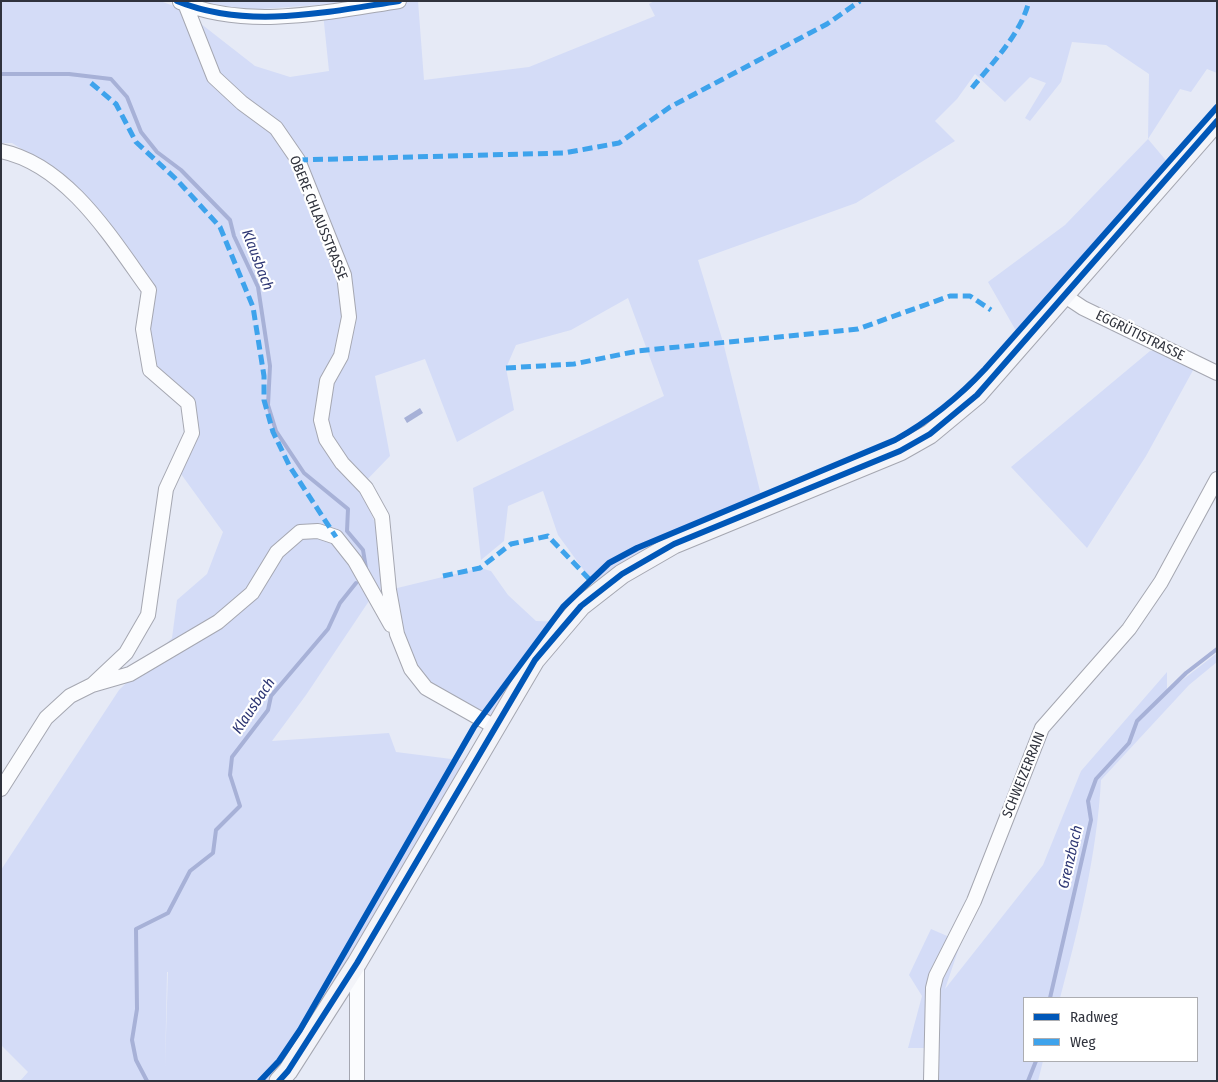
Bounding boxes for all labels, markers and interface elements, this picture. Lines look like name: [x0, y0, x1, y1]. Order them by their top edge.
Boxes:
street label: OBERE CHLAUSSTRASSE: [285, 153, 351, 283]
water label: Klausbach: [237, 227, 277, 293]
street label: EGGRÜTISTRASSE: [1093, 307, 1187, 365]
water label: Klausbach: [229, 675, 279, 737]
street label: SCHWEIZERRAIN: [999, 730, 1049, 820]
water label: Grenzbach: [1055, 824, 1087, 890]
legend: [1023, 997, 1198, 1062]
text: Radweg: [1070, 1008, 1118, 1026]
text: Weg: [1070, 1033, 1096, 1051]

